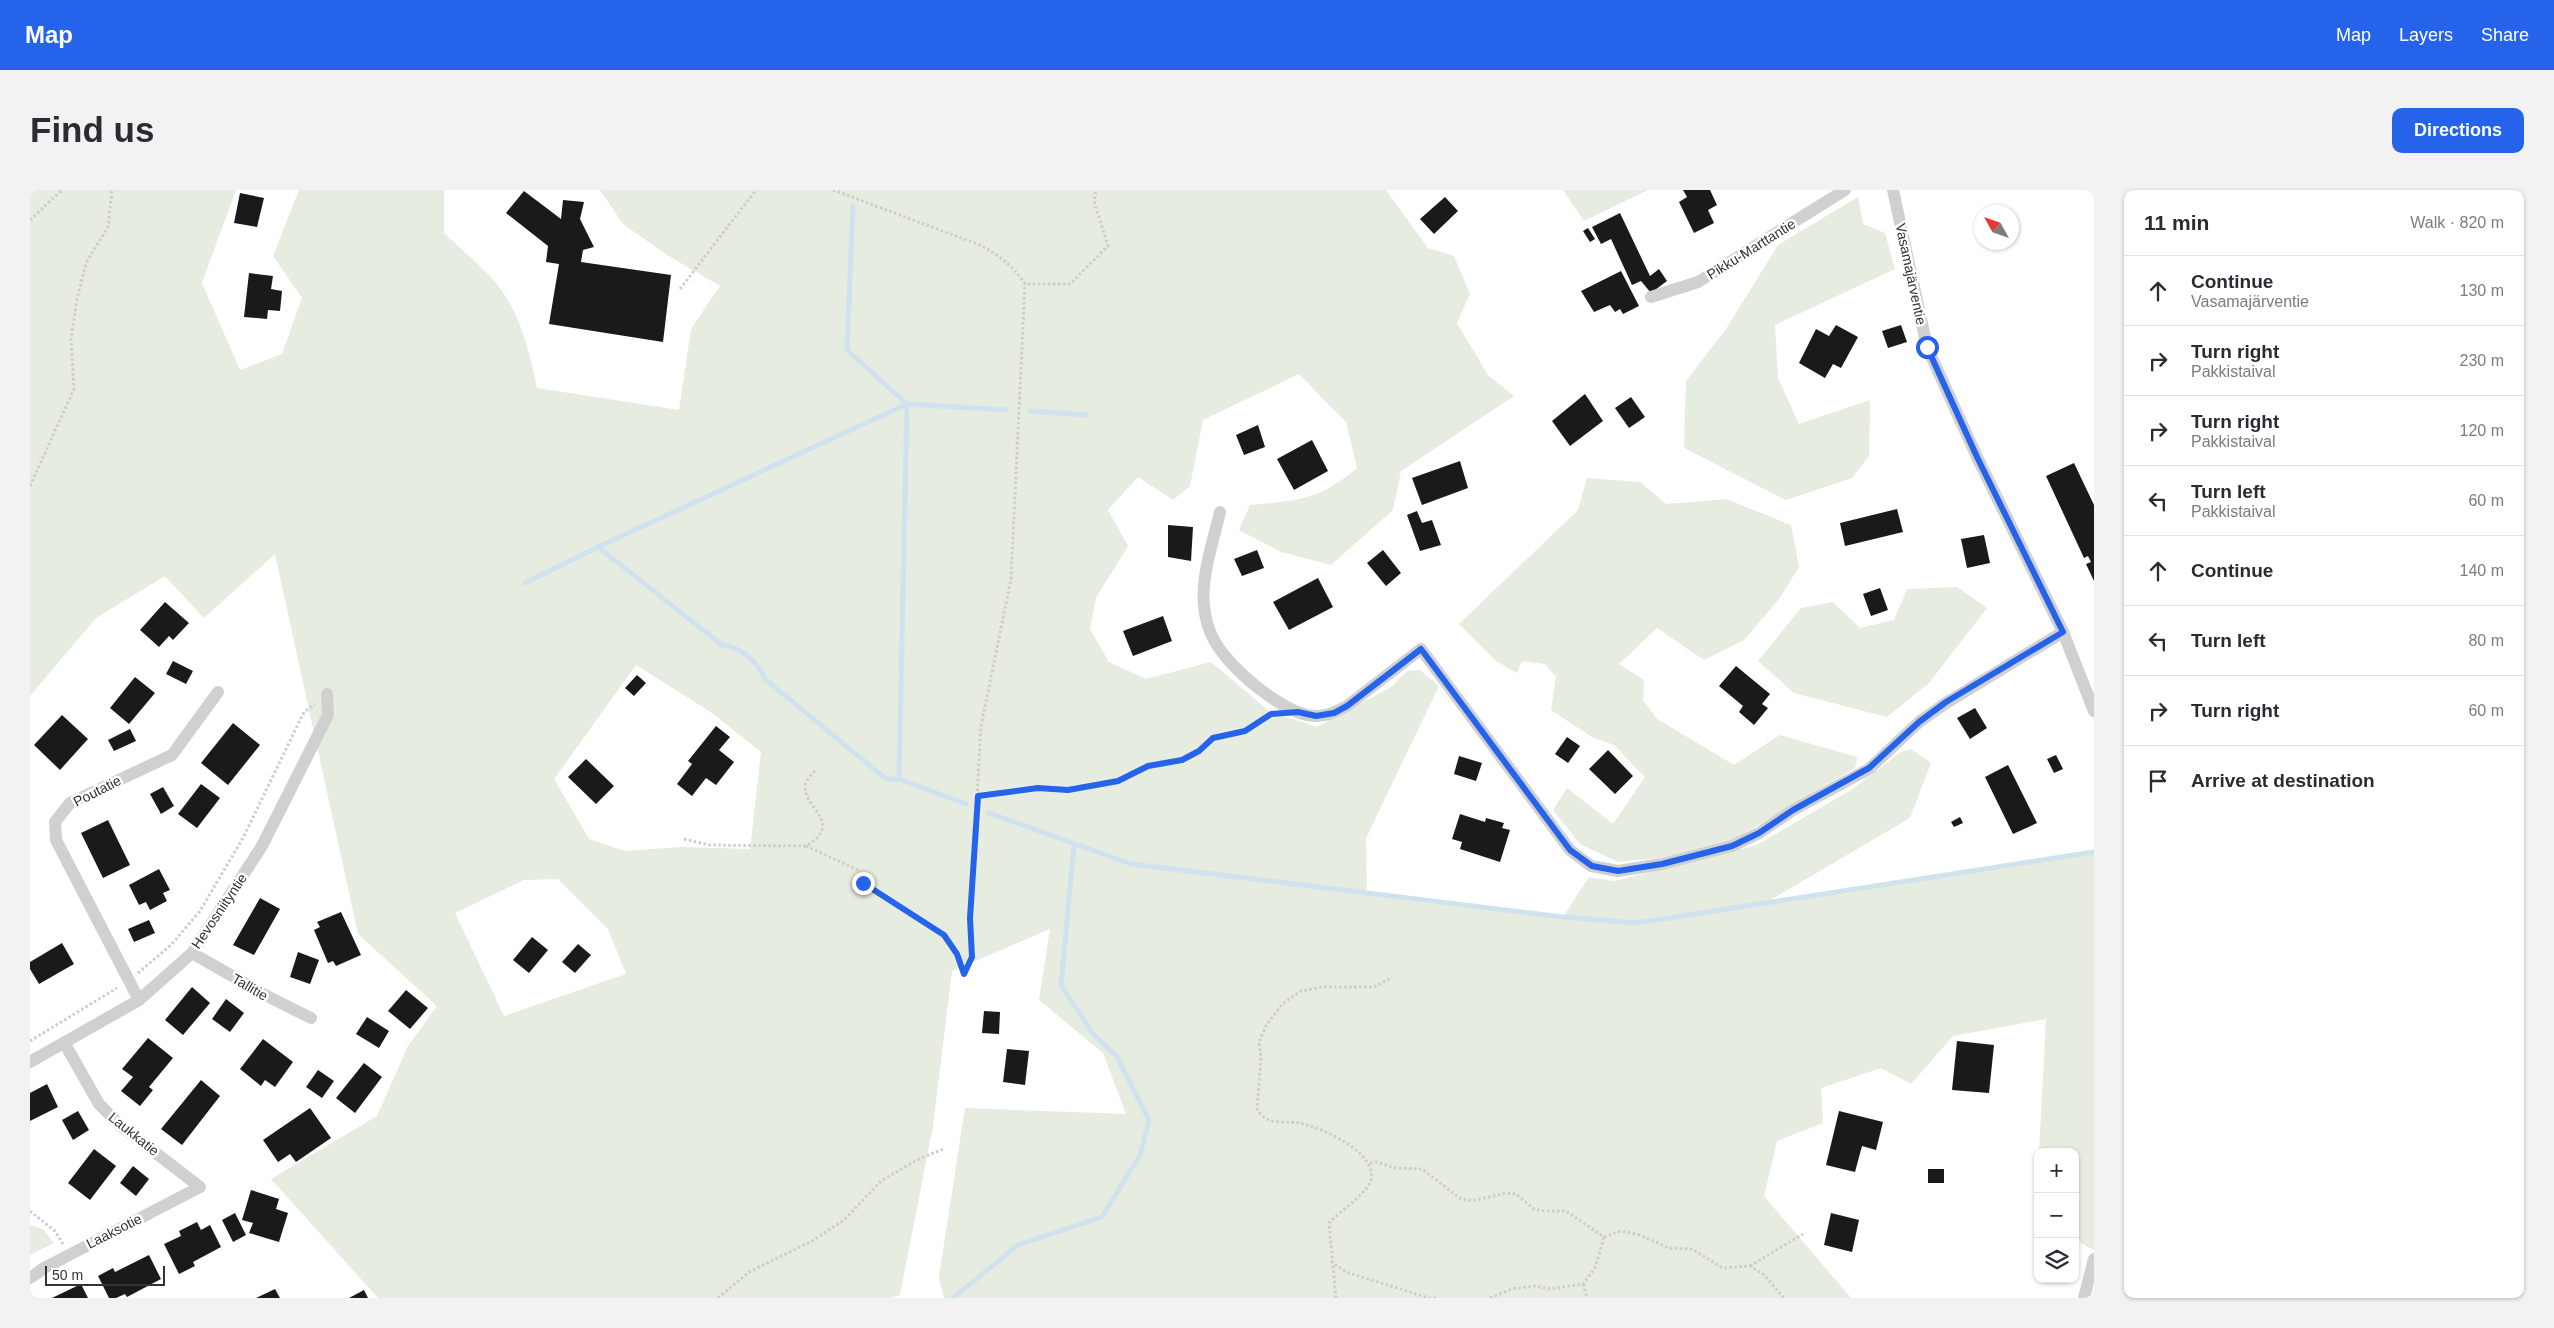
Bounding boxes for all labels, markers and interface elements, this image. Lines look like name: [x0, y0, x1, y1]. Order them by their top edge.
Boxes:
text: Map: [25, 21, 73, 48]
text: Map: [2336, 25, 2371, 45]
text: Layers: [2399, 25, 2453, 45]
text: Share: [2481, 25, 2529, 45]
button: Directions: [2392, 108, 2524, 153]
text: Find us: [30, 110, 154, 149]
north arrow: [1974, 205, 2019, 250]
text: 11 min: [2144, 211, 2209, 234]
text: Walk · 820 m: [2410, 214, 2504, 231]
street label: Pikku-Marttantie: [1704, 215, 1798, 283]
street label: Vasamajärventie: [1892, 222, 1930, 326]
text: Continue: [2191, 271, 2273, 292]
icon: ahead: [2144, 277, 2172, 305]
text: 130 m: [2460, 282, 2504, 299]
text: Vasamajärventie: [2191, 293, 2309, 310]
route start: [1916, 336, 1939, 359]
text: Turn right: [2191, 341, 2279, 362]
icon: right: [2144, 347, 2172, 375]
text: 230 m: [2460, 352, 2504, 369]
text: Pakkistaival: [2191, 363, 2275, 380]
text: Turn right: [2191, 411, 2279, 432]
icon: right: [2144, 417, 2172, 445]
text: 120 m: [2460, 422, 2504, 439]
text: Pakkistaival: [2191, 433, 2275, 450]
text: Turn left: [2191, 481, 2266, 502]
icon: left: [2144, 487, 2172, 515]
text: 60 m: [2468, 492, 2504, 509]
text: Pakkistaival: [2191, 503, 2275, 520]
icon: ahead: [2144, 557, 2172, 585]
text: Continue: [2191, 560, 2273, 581]
text: 140 m: [2460, 562, 2504, 579]
icon: left: [2144, 627, 2172, 655]
text: Turn left: [2191, 630, 2266, 651]
text: 80 m: [2468, 632, 2504, 649]
icon: right: [2144, 697, 2172, 725]
text: Turn right: [2191, 700, 2279, 721]
text: 60 m: [2468, 702, 2504, 719]
icon: arrive: [2144, 767, 2172, 795]
text: Arrive at destination: [2191, 770, 2375, 791]
street label: Poutatie: [70, 772, 124, 810]
street label: Hevosniityntie: [188, 870, 250, 952]
route end: [852, 872, 875, 895]
street label: Tallitie: [229, 970, 271, 1004]
street label: Laukkatie: [106, 1109, 162, 1159]
map controls: [2034, 1148, 2079, 1283]
button: +: [2034, 1148, 2079, 1193]
button: −: [2034, 1193, 2079, 1238]
street label: Laaksotie: [84, 1210, 145, 1252]
button: layers: [2034, 1238, 2079, 1283]
scale bar: [45, 1263, 165, 1286]
text: 50 m: [52, 1267, 83, 1283]

